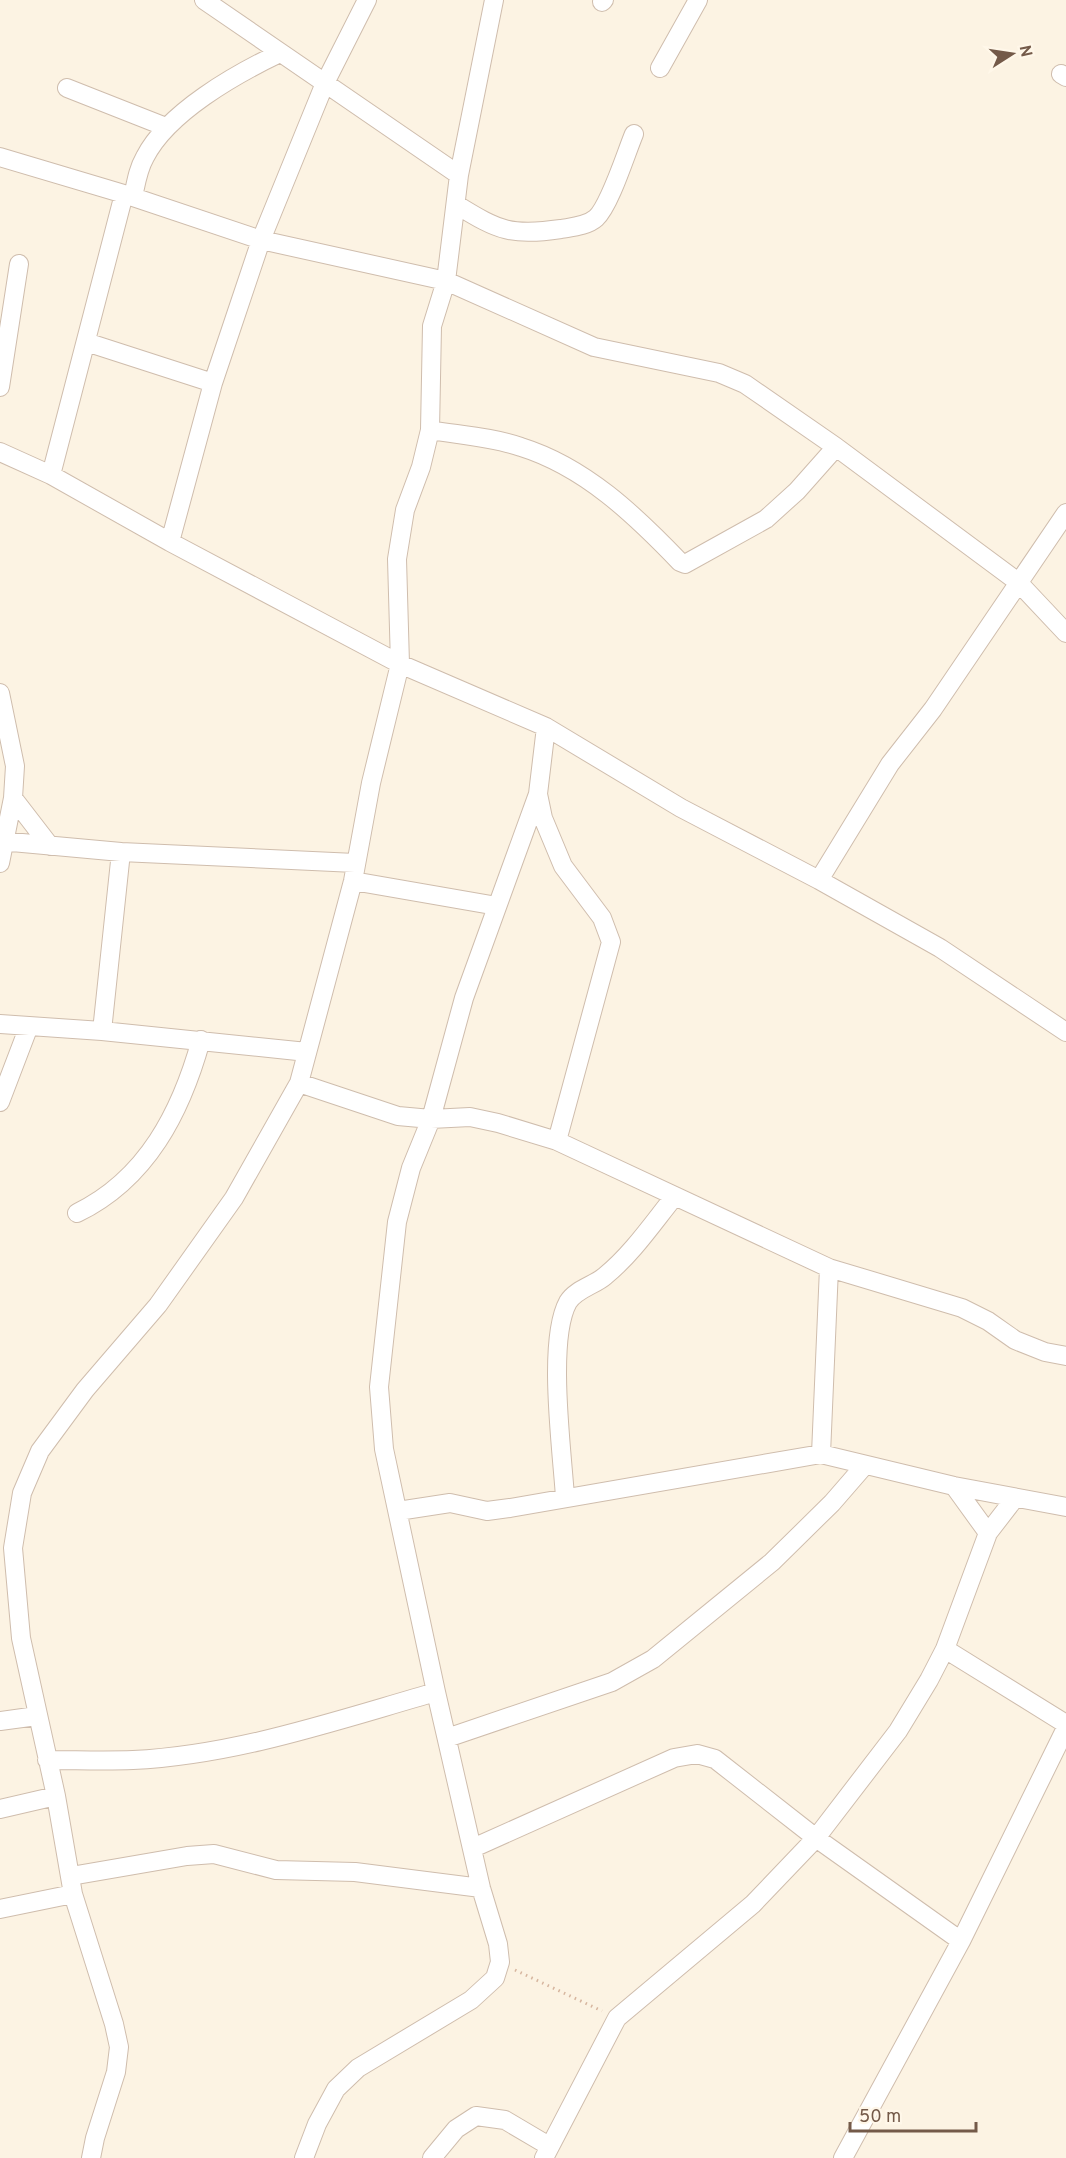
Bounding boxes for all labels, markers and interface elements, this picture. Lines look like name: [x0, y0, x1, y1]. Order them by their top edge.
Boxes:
north arrow: [982, 24, 1042, 84]
text: N: [1014, 44, 1036, 59]
scale bar: [850, 2095, 976, 2133]
text: 50 m: [859, 2106, 901, 2129]

